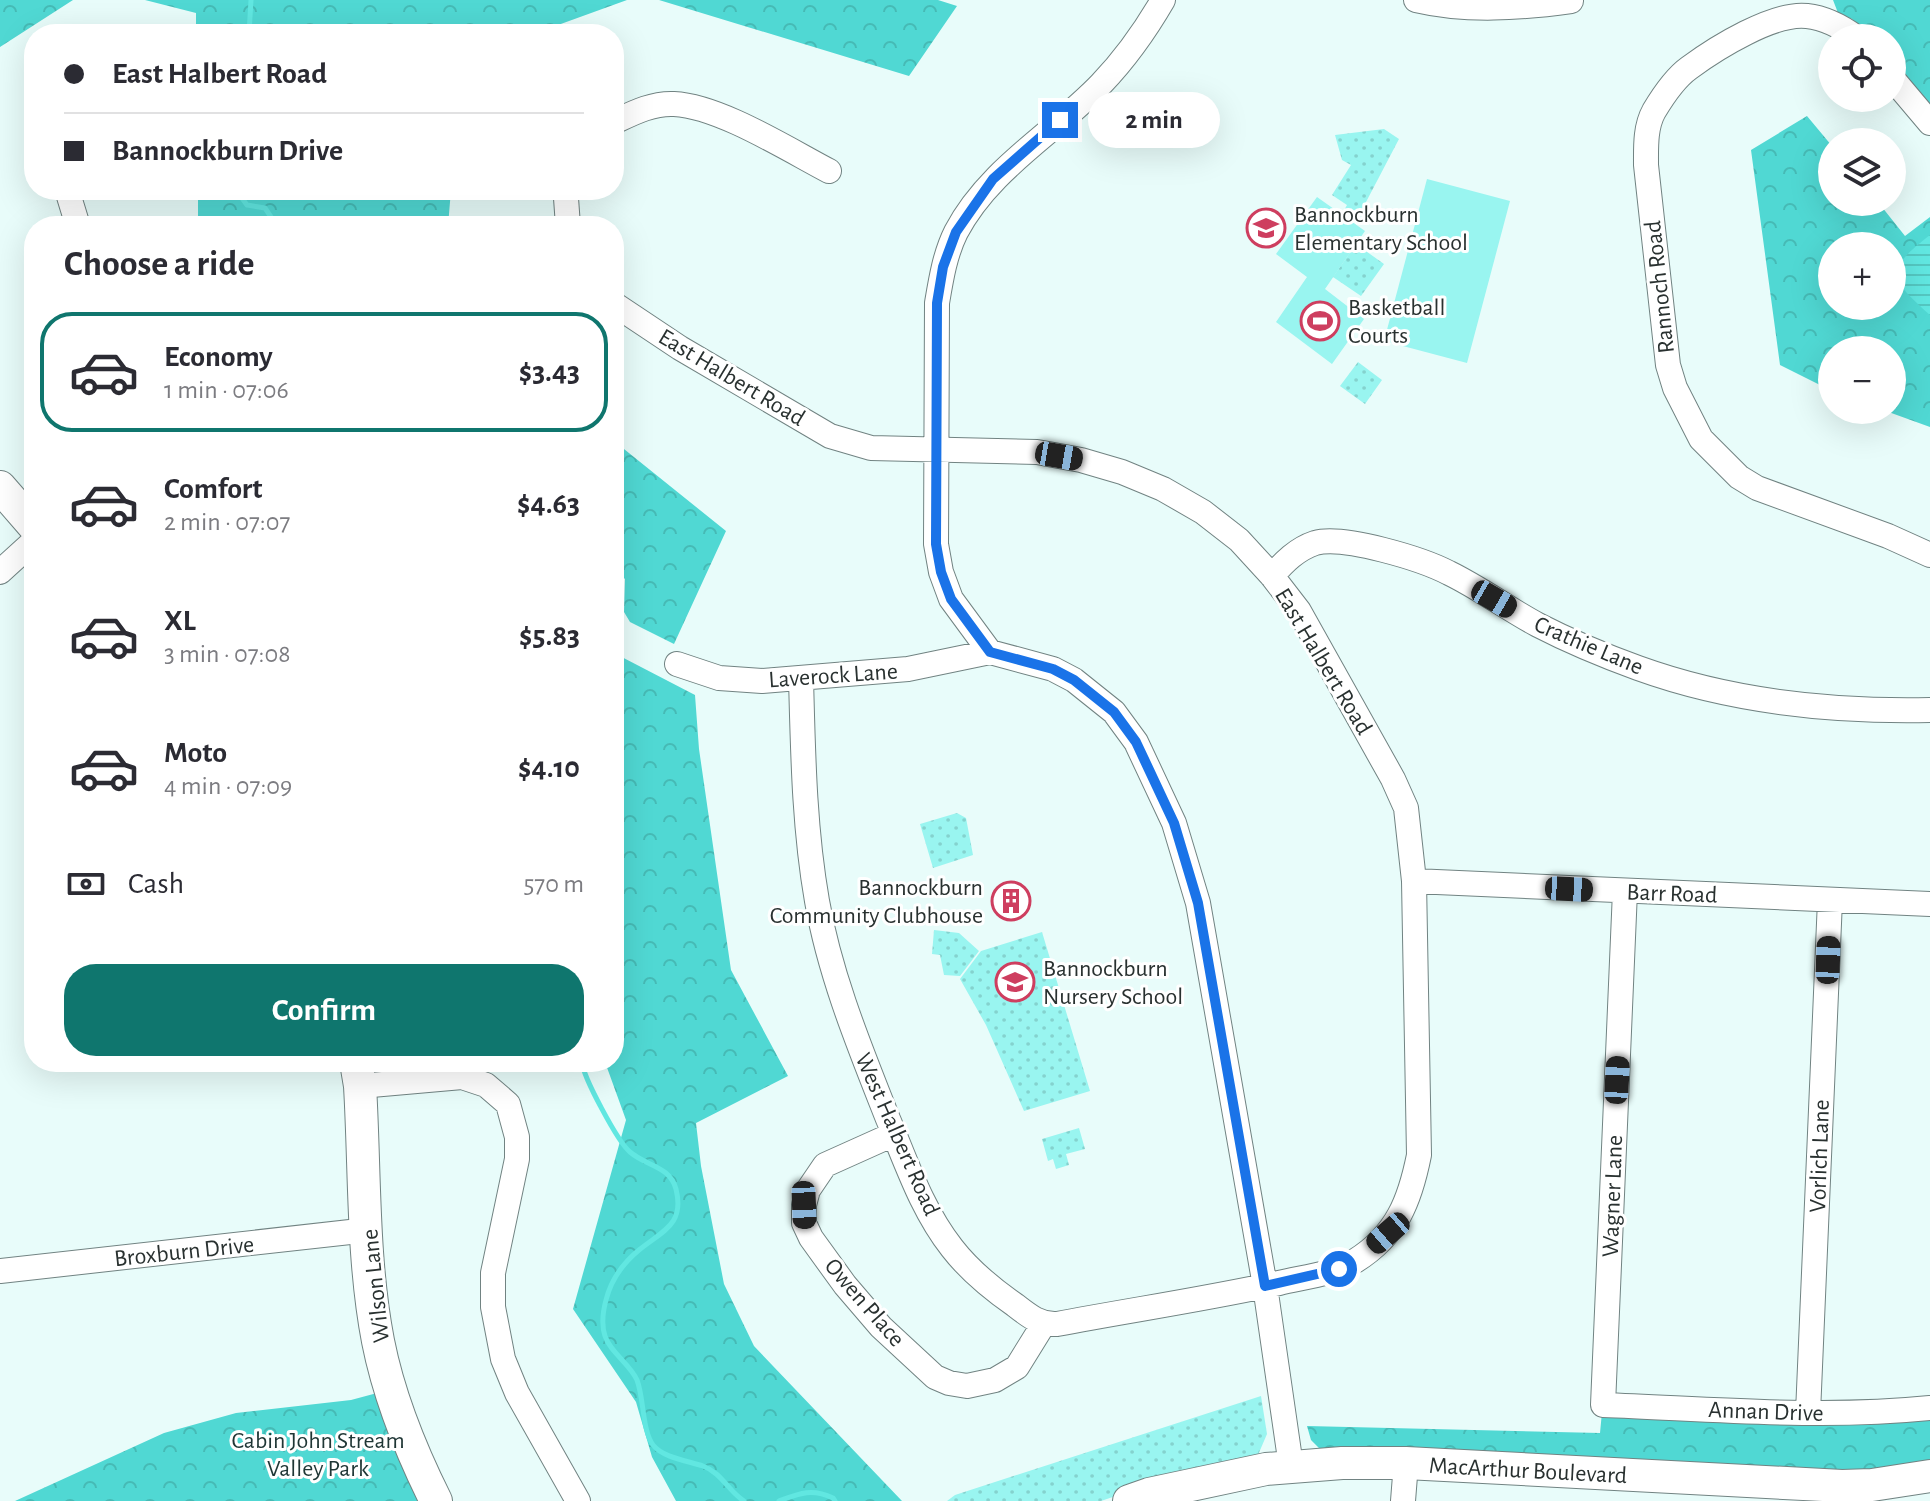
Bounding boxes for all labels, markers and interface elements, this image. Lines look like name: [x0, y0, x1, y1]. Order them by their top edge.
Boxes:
map controls: [1818, 24, 1906, 424]
button: locate: [1818, 24, 1906, 112]
text: East Halbert Road: [112, 59, 327, 89]
callout: 2 min: [1088, 92, 1220, 148]
route end: [1042, 102, 1078, 138]
text: 2 min: [1125, 107, 1183, 133]
button: layers: [1818, 128, 1906, 216]
text: Bannockburn Drive: [112, 136, 343, 166]
place label: Bannockburn Elementary School: [1294, 203, 1468, 255]
school or university icon: Bannockburn Elementary School: [1245, 207, 1287, 249]
street label: Rannoch Road: [1641, 219, 1679, 354]
button: +: [1818, 232, 1906, 320]
text: Choose a ride: [64, 246, 254, 282]
place label: Basketball Courts: [1348, 296, 1445, 348]
sports icon: Basketball Courts: [1299, 300, 1341, 342]
street label: East Halbert Road: [654, 325, 809, 431]
icon: car: [68, 336, 140, 408]
button: −: [1818, 336, 1906, 424]
text: Economy: [164, 342, 273, 372]
text: $3.43: [519, 357, 580, 387]
text: 1 min · 07:06: [164, 377, 289, 403]
car: [1033, 440, 1085, 472]
icon: car: [68, 468, 140, 540]
text: Comfort: [164, 474, 263, 504]
text: $4.63: [517, 489, 580, 519]
text: 2 min · 07:07: [164, 509, 290, 535]
car: [1467, 577, 1521, 621]
street label: East Halbert Road: [1270, 584, 1376, 739]
icon: car: [68, 600, 140, 672]
text: XL: [164, 606, 196, 636]
street label: Crathie Lane: [1531, 612, 1647, 680]
text: $5.83: [519, 621, 580, 651]
text: 3 min · 07:08: [164, 641, 291, 667]
street label: Laverock Lane: [768, 660, 899, 692]
icon: car: [68, 732, 140, 804]
text: Moto: [164, 738, 227, 768]
text: $4.10: [518, 753, 580, 783]
text: 4 min · 07:09: [164, 773, 292, 799]
icon: cash: [64, 862, 108, 906]
text: Cash: [128, 869, 184, 899]
text: 570 m: [523, 871, 584, 897]
place label: Bannockburn Community Clubhouse: [770, 876, 983, 928]
car: [1544, 876, 1594, 902]
building icon: Bannockburn Community Clubhouse: [990, 880, 1032, 922]
street label: Barr Road: [1626, 880, 1718, 908]
car: [1815, 936, 1841, 984]
place label: Bannockburn Nursery School: [1043, 957, 1183, 1009]
school or university icon: Bannockburn Nursery School: [994, 961, 1036, 1003]
button: Confirm: [64, 964, 584, 1056]
street label: West Halbert Road: [850, 1049, 944, 1219]
car: [1604, 1055, 1630, 1105]
street label: Vorlich Lane: [1806, 1099, 1834, 1213]
street label: Wagner Lane: [1599, 1134, 1627, 1258]
car: [791, 1181, 817, 1229]
car: [1362, 1208, 1414, 1258]
street label: Wilson Lane: [358, 1228, 394, 1344]
street label: Broxburn Drive: [113, 1233, 255, 1271]
route start: [1321, 1251, 1357, 1287]
street label: Owen Place: [820, 1254, 909, 1351]
street label: Annan Drive: [1708, 1398, 1824, 1426]
park label: Cabin John Stream Valley Park: [231, 1429, 405, 1481]
street label: MacArthur Boulevard: [1428, 1454, 1628, 1488]

